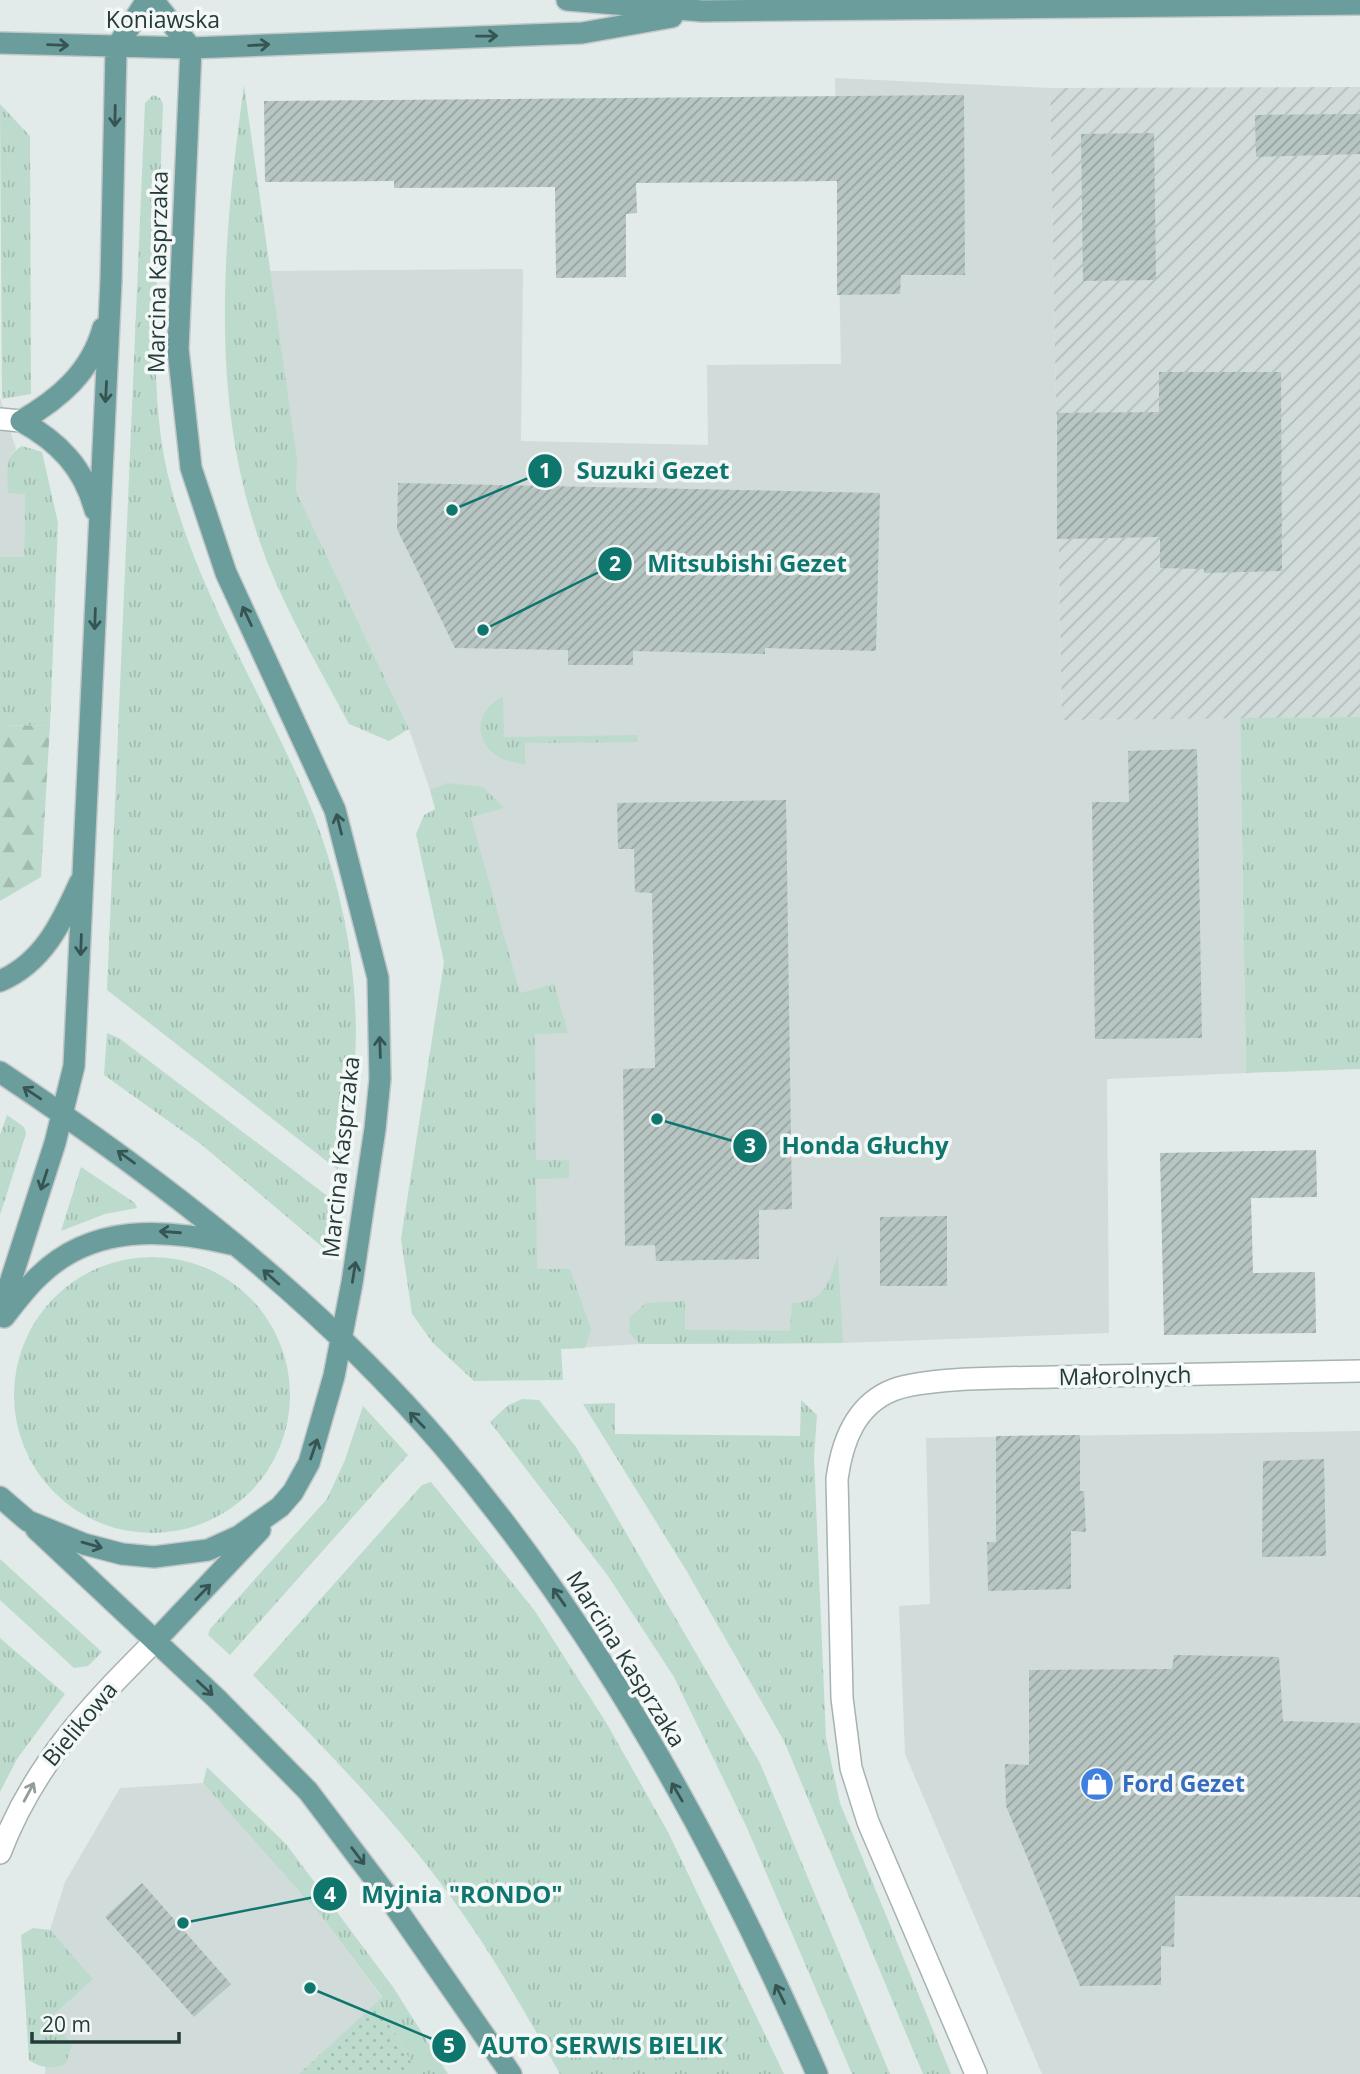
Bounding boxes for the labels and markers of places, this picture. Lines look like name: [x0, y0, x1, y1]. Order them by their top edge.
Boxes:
callout: Suzuki Gezet: [527, 448, 743, 493]
callout: Mitsubishi Gezet: [598, 542, 860, 587]
callout: Honda Głuchy: [732, 1124, 962, 1169]
shop icon: Ford Gezet: [1078, 1765, 1116, 1803]
place label: Ford Gezet: [1122, 1767, 1245, 1799]
callout: Myjnia "RONDO": [312, 1872, 577, 1917]
callout: AUTO SERWIS BIELIK: [432, 2023, 737, 2068]

